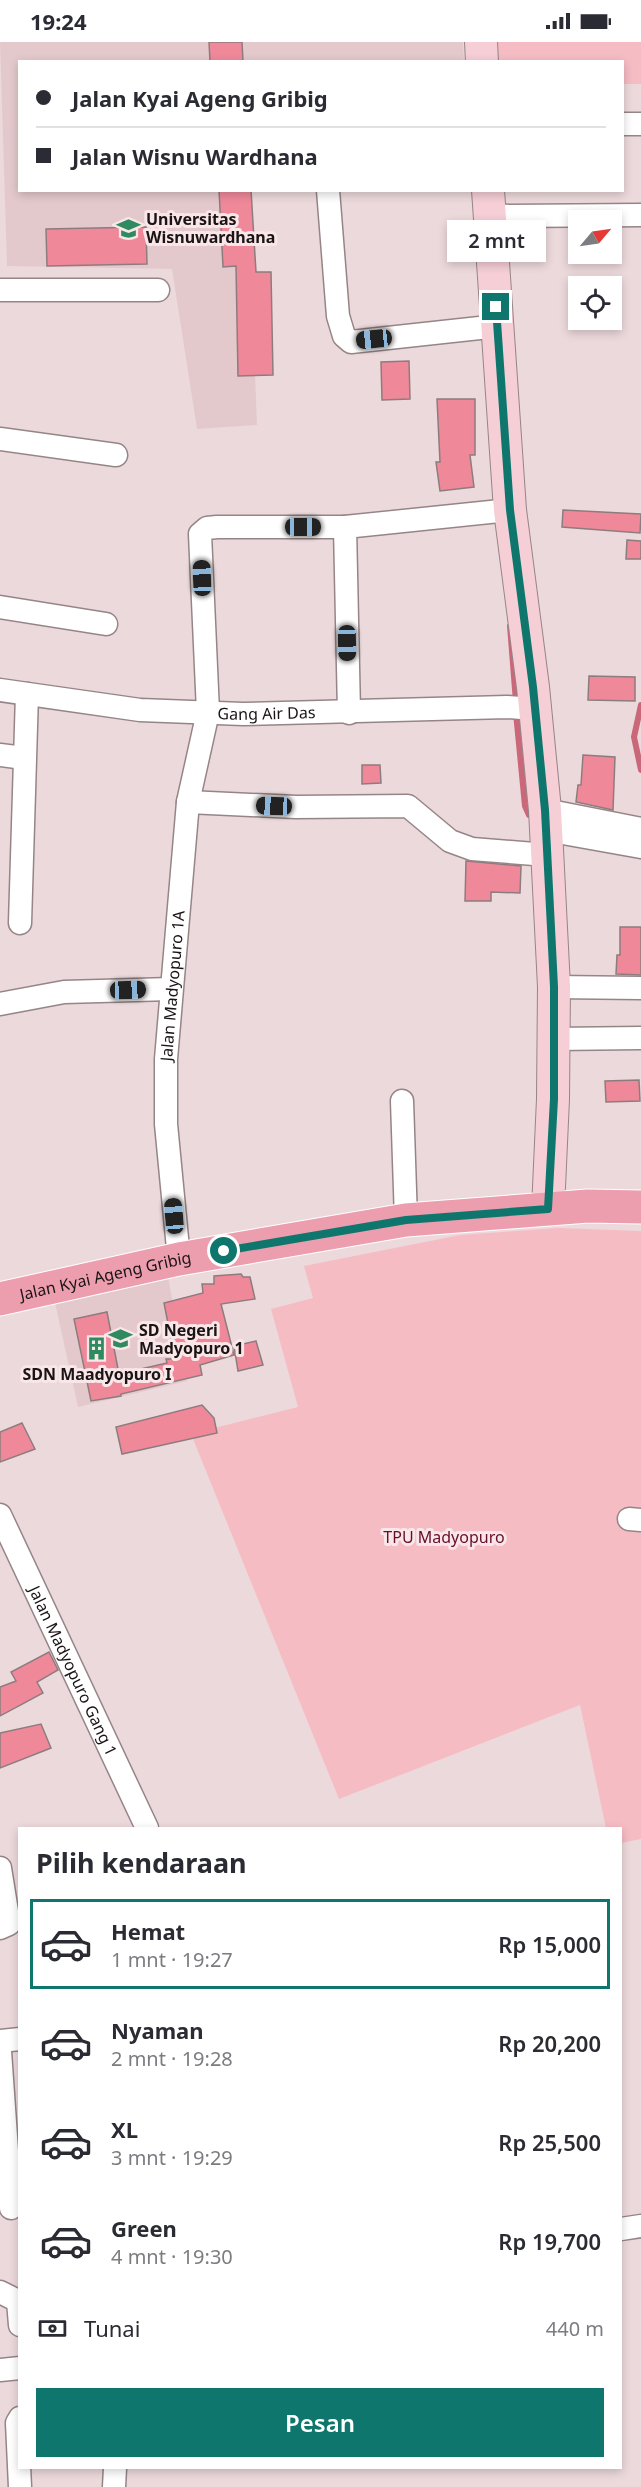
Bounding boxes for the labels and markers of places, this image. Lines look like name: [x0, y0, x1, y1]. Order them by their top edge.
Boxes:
place label: Universitas Wisnuwardhana: [146, 208, 275, 248]
school or university icon: Universitas Wisnuwardhana: [115, 215, 141, 241]
place label: SD Negeri Madyopuro 1: [139, 1319, 244, 1359]
school or university icon: SD Negeri Madyopuro 1: [108, 1326, 134, 1352]
building icon: SDN Maadyopuro I: [84, 1336, 110, 1362]
place label: SDN Maadyopuro I: [23, 1363, 171, 1385]

